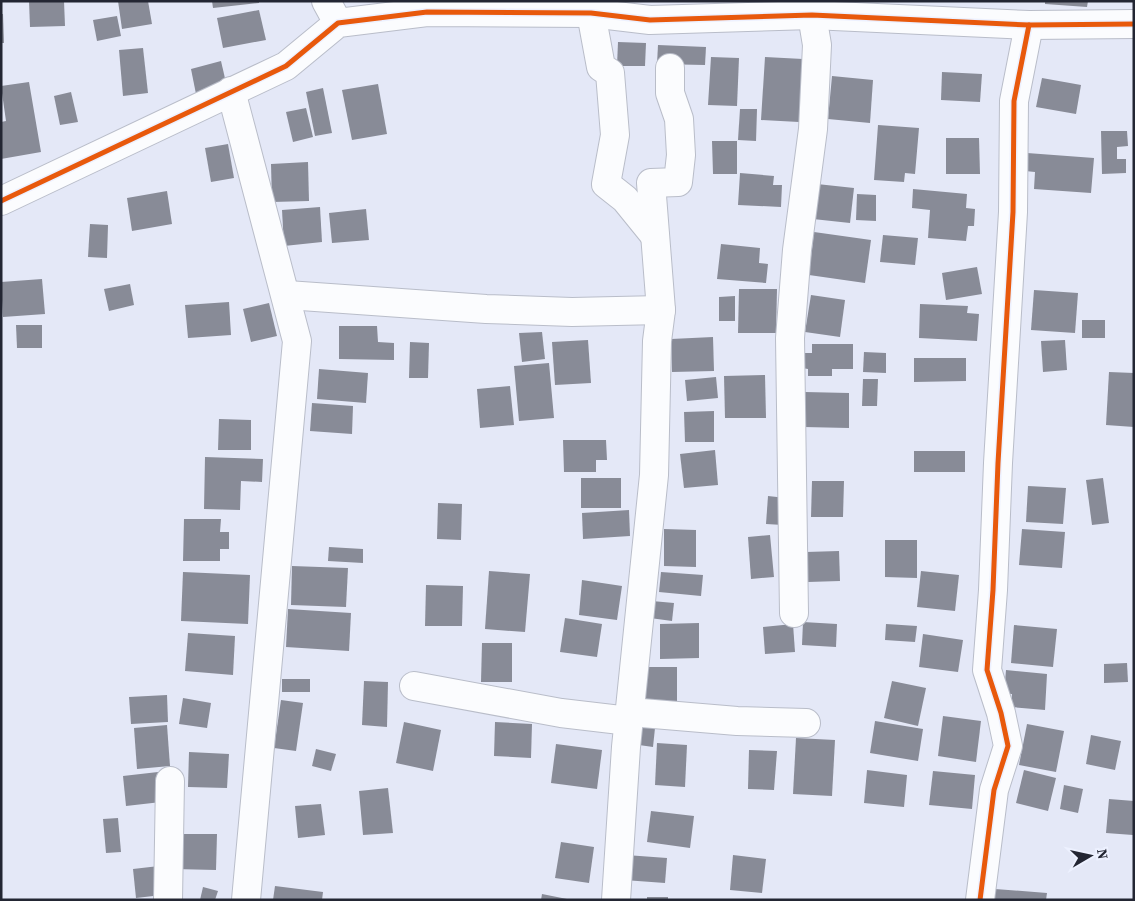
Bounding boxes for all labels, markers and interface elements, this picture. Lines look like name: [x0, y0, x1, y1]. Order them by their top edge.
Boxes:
north arrow: [1065, 831, 1115, 881]
text: N: [1092, 847, 1114, 861]

